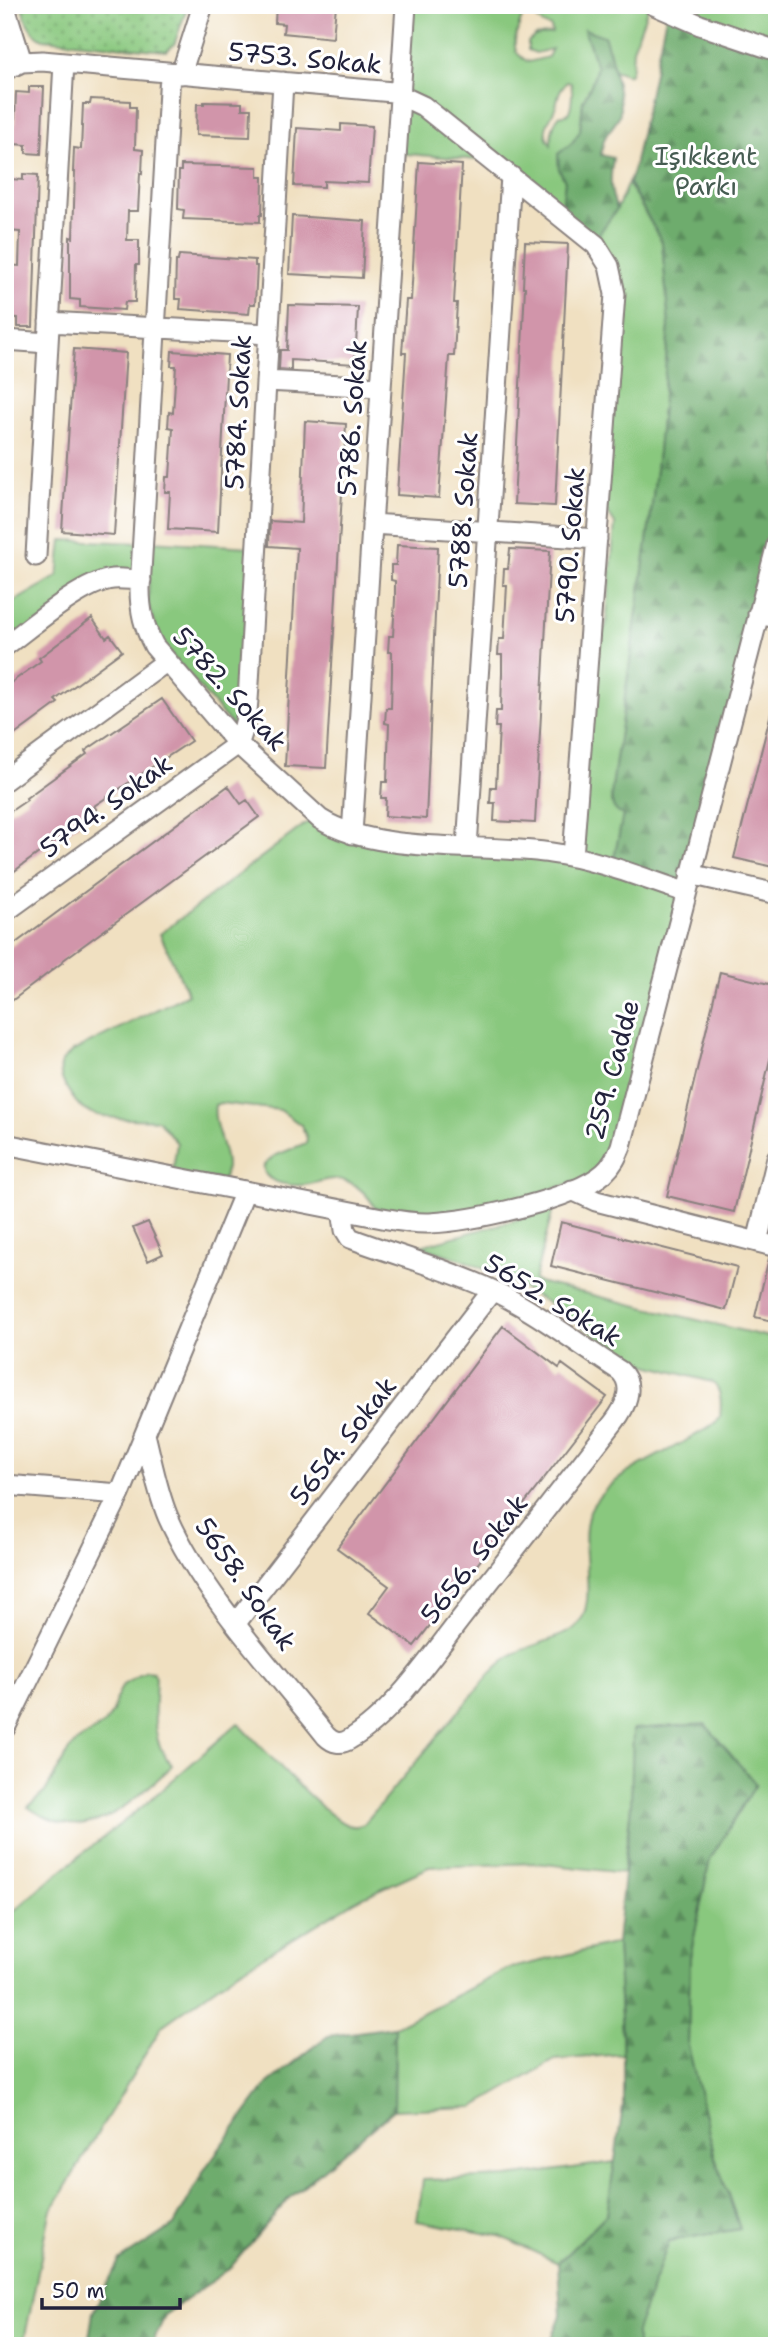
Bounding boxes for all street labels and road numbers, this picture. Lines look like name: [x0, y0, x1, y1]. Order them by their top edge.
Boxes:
street label: 5753. Sokak: [227, 33, 383, 82]
street label: 5784. Sokak: [216, 333, 259, 491]
street label: 5786. Sokak: [329, 339, 374, 497]
street label: 5788. Sokak: [440, 431, 485, 589]
street label: 5790. Sokak: [547, 466, 592, 624]
street label: 5782. Sokak: [165, 619, 296, 758]
street label: 5794. Sokak: [32, 746, 179, 866]
street label: 259. Cadde: [576, 996, 647, 1144]
street label: 5652. Sokak: [478, 1245, 629, 1354]
street label: 5654. Sokak: [281, 1369, 404, 1512]
street label: 5656. Sokak: [412, 1487, 535, 1631]
street label: 5658. Sokak: [188, 1510, 305, 1657]

